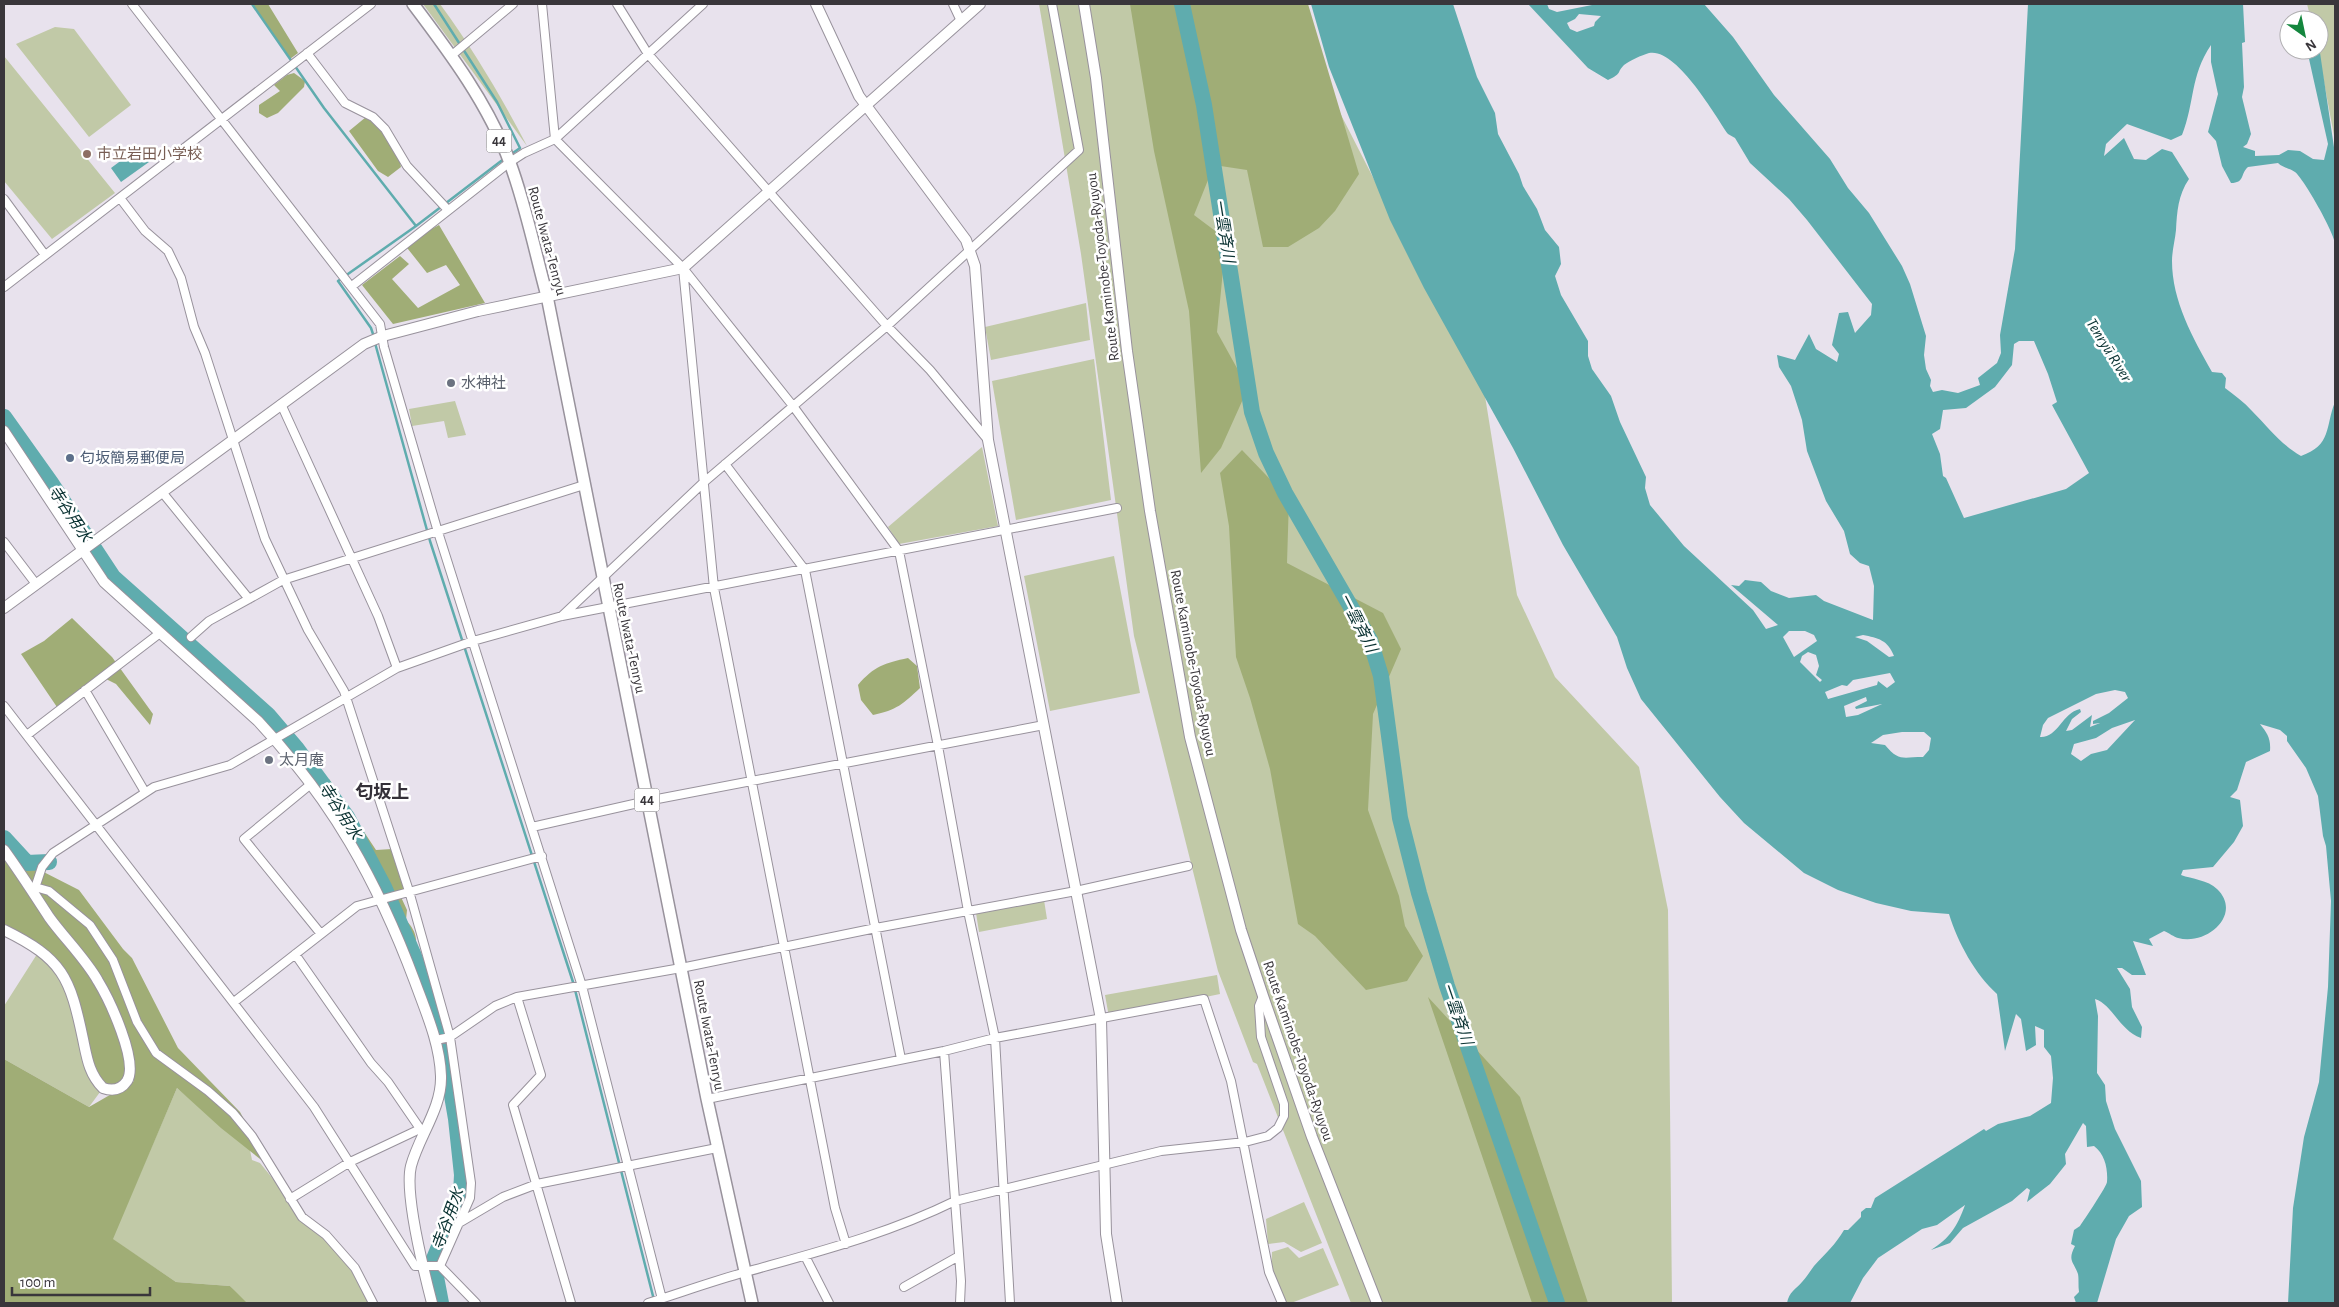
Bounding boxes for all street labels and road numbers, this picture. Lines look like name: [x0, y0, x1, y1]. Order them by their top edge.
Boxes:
road number: 44: [486, 130, 512, 152]
street label: Route Kaminobe-Toyoda-Ryuyou: [1084, 172, 1122, 362]
street label: Route Iwata-Tenryu: [525, 185, 569, 298]
street label: Route Kaminobe-Toyoda-Ryuyou: [1168, 569, 1219, 758]
street label: Route Iwata-Tenryu: [610, 581, 648, 695]
road number: 44: [634, 788, 660, 812]
street label: Route Kaminobe-Toyoda-Ryuyou: [1260, 959, 1336, 1143]
street label: Route Iwata-Tenryu: [691, 978, 727, 1092]

